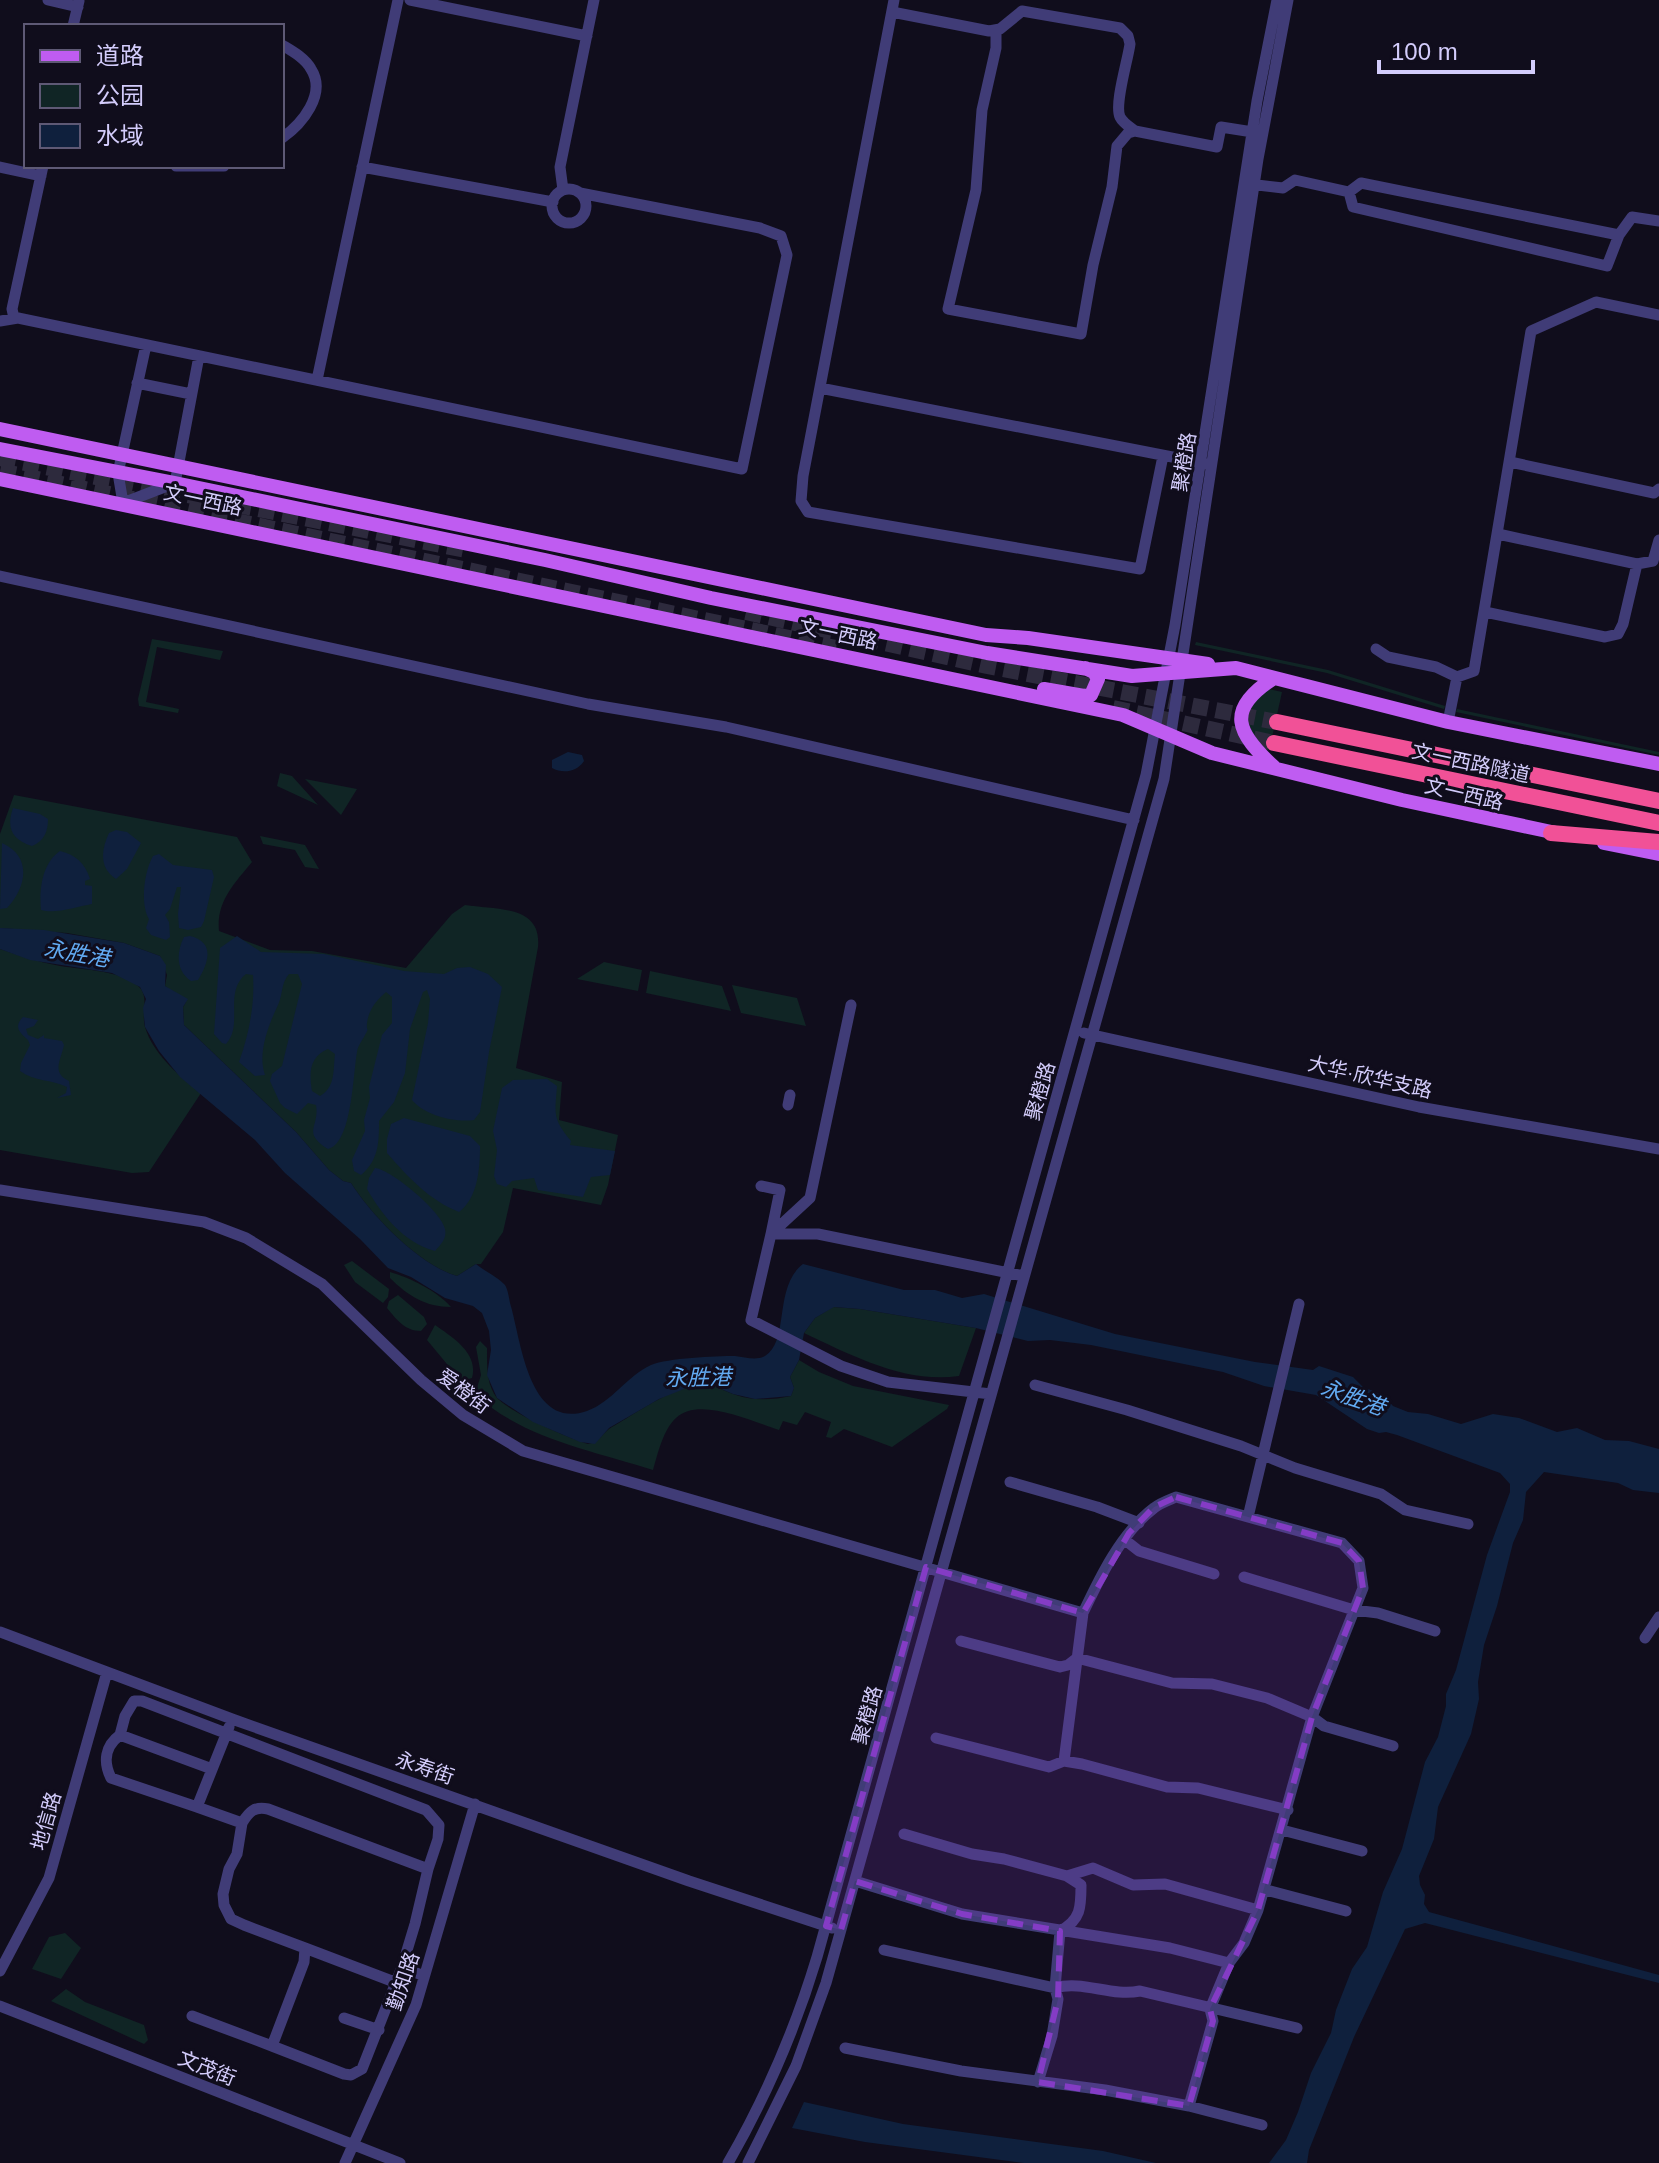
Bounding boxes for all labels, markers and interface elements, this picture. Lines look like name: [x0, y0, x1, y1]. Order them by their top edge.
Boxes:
legend: [24, 24, 284, 168]
scale bar: [1379, 24, 1533, 74]
text: 100 m: [1391, 38, 1458, 65]
text: 道路: [96, 42, 144, 69]
text: 公园: [96, 82, 144, 109]
text: 水域: [96, 122, 144, 149]
street label: 聚橙路: [1168, 431, 1200, 493]
street label: 文一西路: [162, 481, 244, 519]
street label: 文一西路: [797, 615, 879, 653]
street label: 文一西路隧道: [1410, 740, 1532, 786]
street label: 文一西路: [1423, 774, 1505, 814]
water label: 永胜港: [42, 935, 115, 972]
street label: 大华·欣华支路: [1306, 1052, 1434, 1102]
street label: 聚橙路: [1021, 1059, 1059, 1123]
street label: 爱橙街: [433, 1364, 495, 1418]
water label: 永胜港: [665, 1364, 734, 1391]
water label: 永胜港: [1318, 1375, 1391, 1421]
street label: 聚橙路: [848, 1683, 886, 1747]
street label: 永寿街: [393, 1748, 457, 1788]
street label: 地信路: [27, 1789, 65, 1853]
street label: 勤知路: [383, 1949, 423, 2013]
street label: 文茂街: [175, 2047, 239, 2089]

